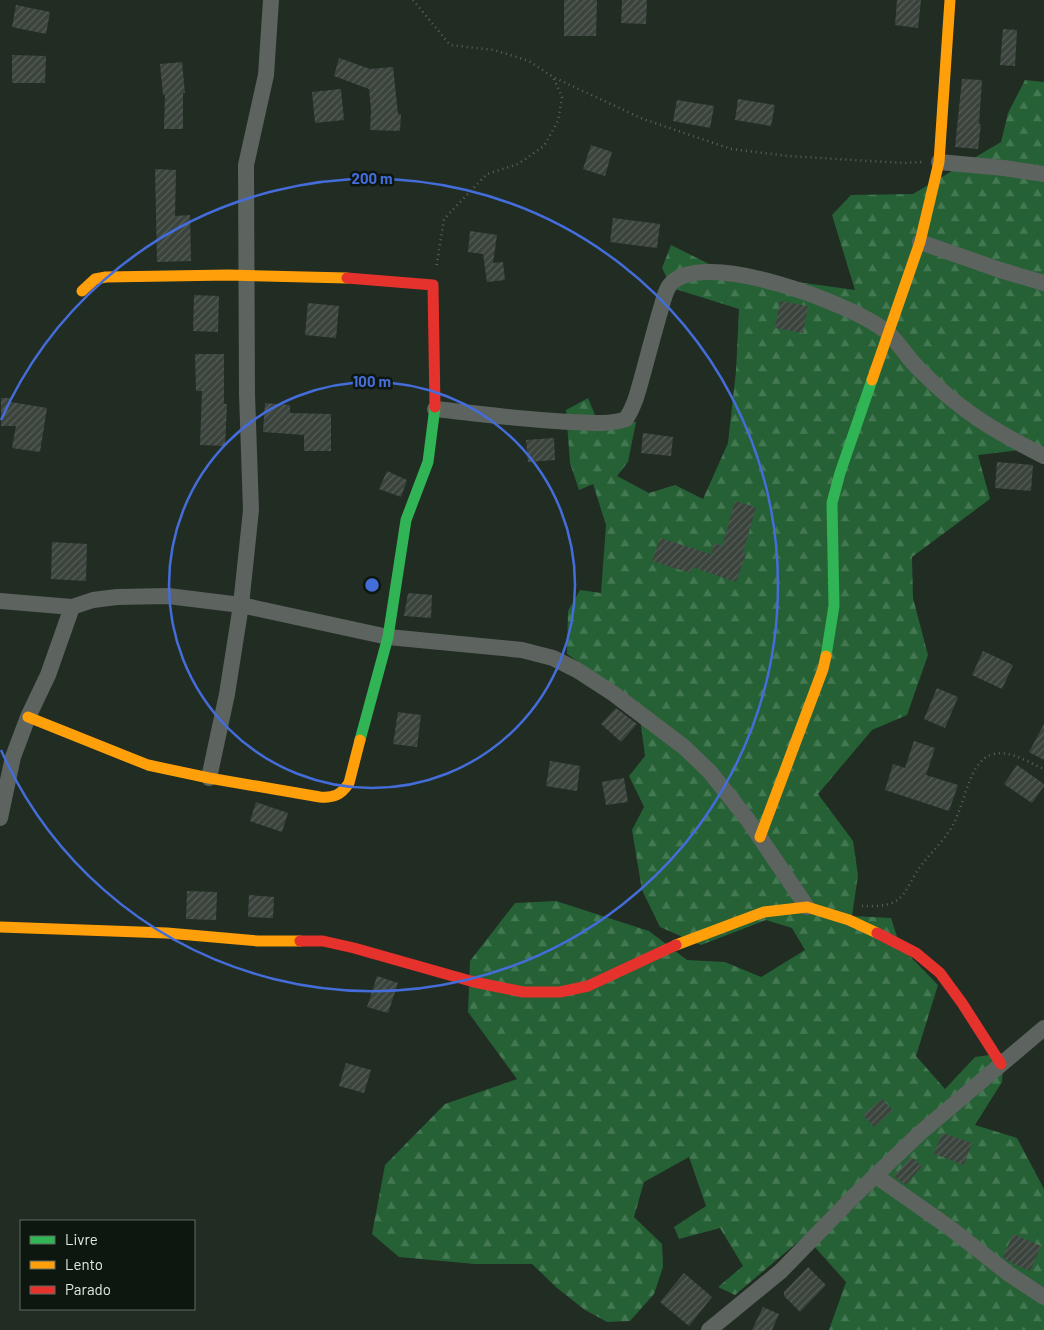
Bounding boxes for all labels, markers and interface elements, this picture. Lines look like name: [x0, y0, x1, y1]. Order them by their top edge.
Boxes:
text: 200 m: [351, 169, 393, 187]
text: 100 m: [353, 372, 391, 390]
centre of rings: [363, 576, 381, 594]
legend: [20, 1220, 195, 1310]
text: Livre: [65, 1230, 98, 1248]
text: Lento: [65, 1255, 103, 1273]
text: Parado: [65, 1280, 111, 1298]

